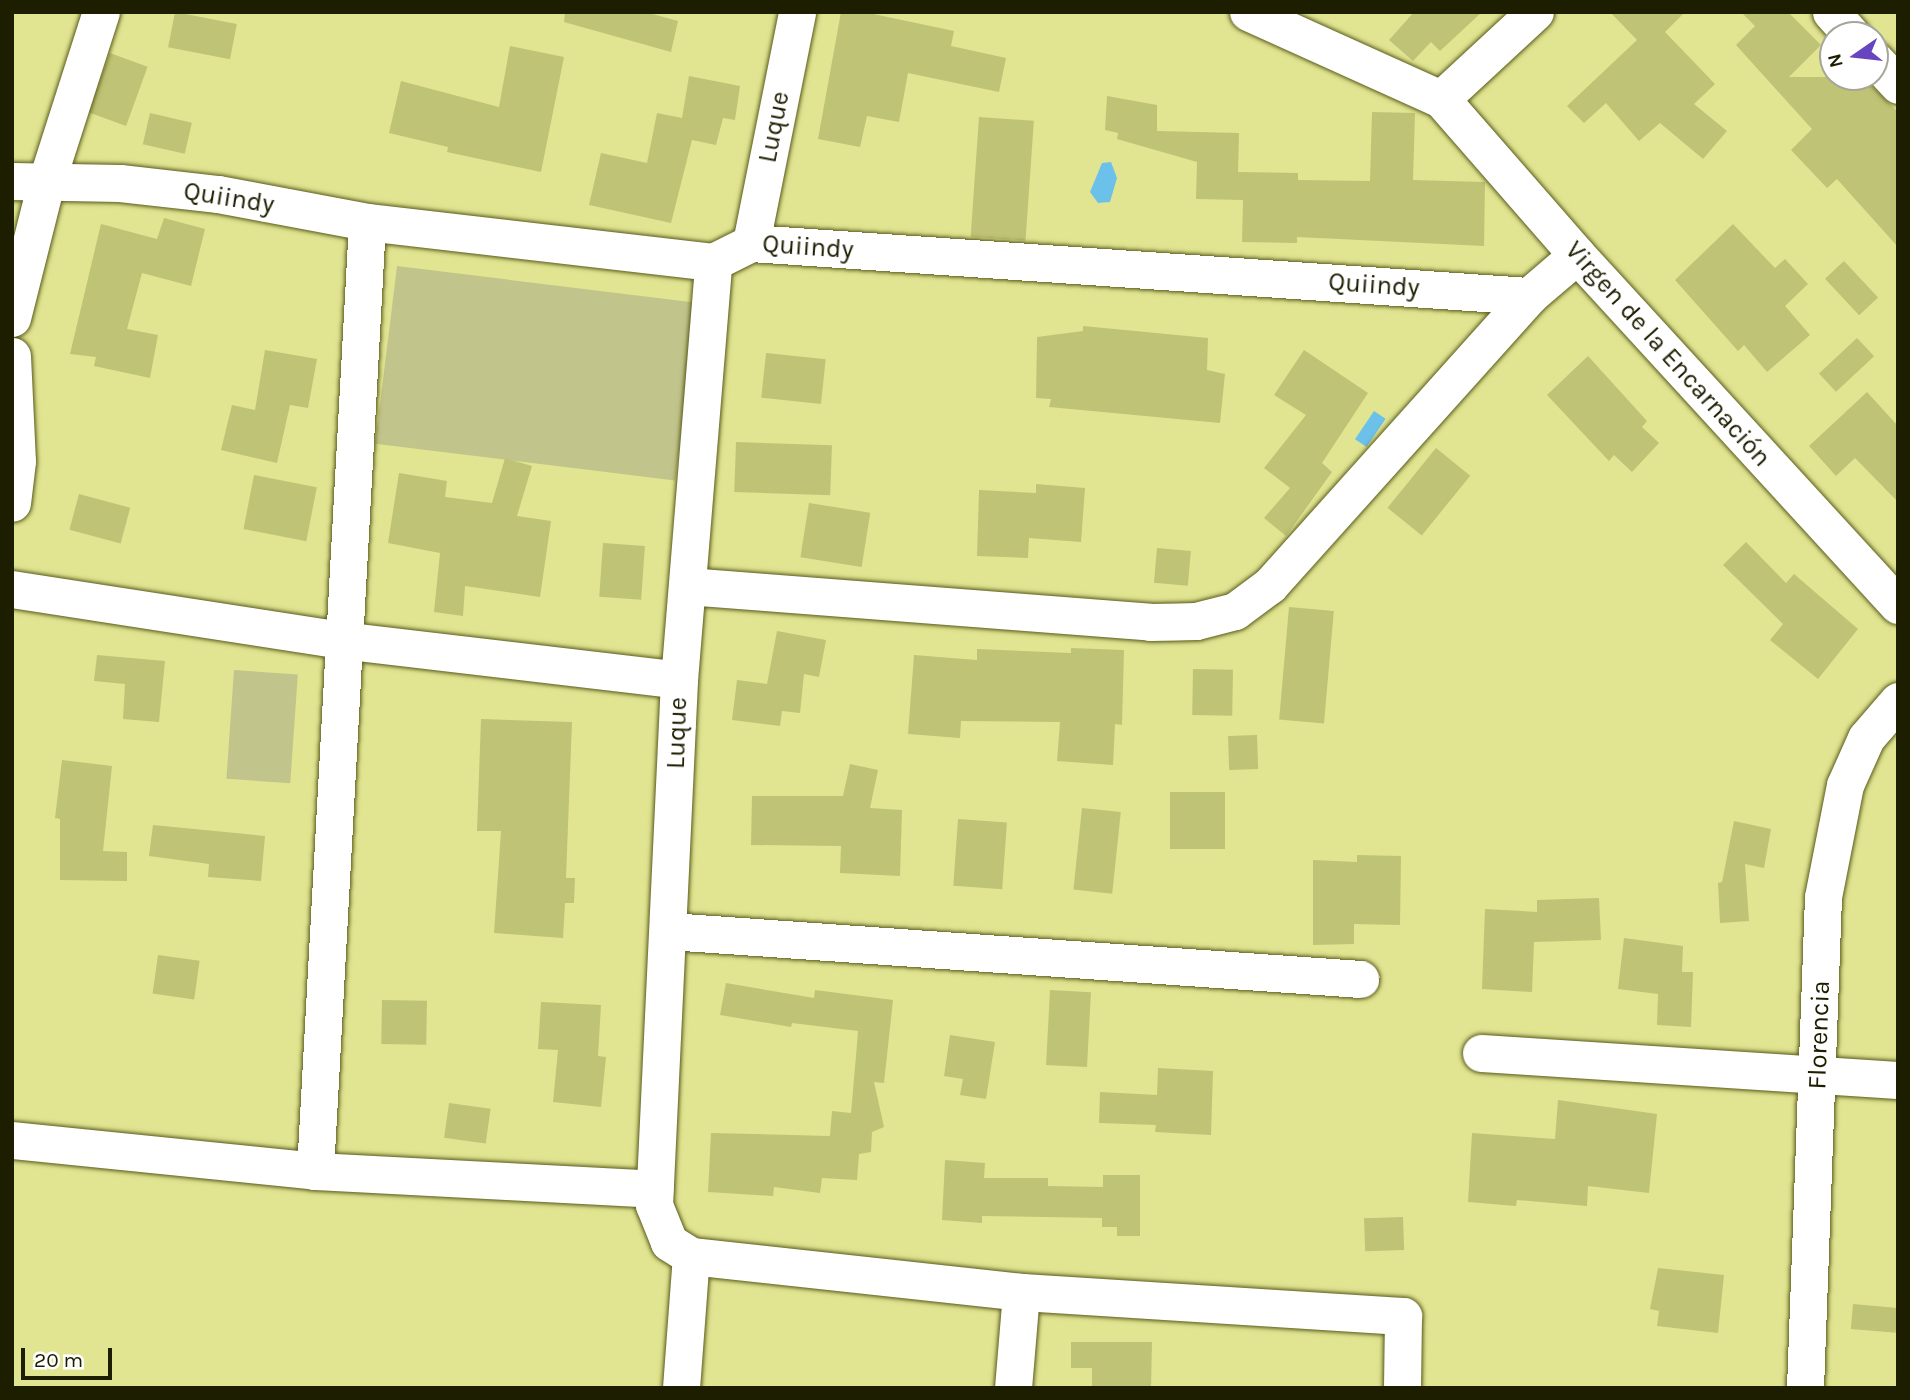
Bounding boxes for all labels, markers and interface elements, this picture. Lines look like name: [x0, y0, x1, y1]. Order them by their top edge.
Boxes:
north arrow: [1819, 21, 1889, 91]
text: N: [1823, 51, 1848, 70]
street label: Luque: [752, 89, 796, 165]
street label: Quiindy: [181, 175, 277, 221]
street label: Quiindy: [761, 228, 855, 266]
street label: Virgen de la Encarnación: [1559, 235, 1777, 473]
street label: Quiindy: [1327, 266, 1421, 304]
street label: Luque: [660, 696, 694, 770]
street label: Florencia: [1802, 980, 1836, 1090]
scale bar: [24, 1334, 116, 1378]
text: 20 m: [34, 1348, 83, 1372]

